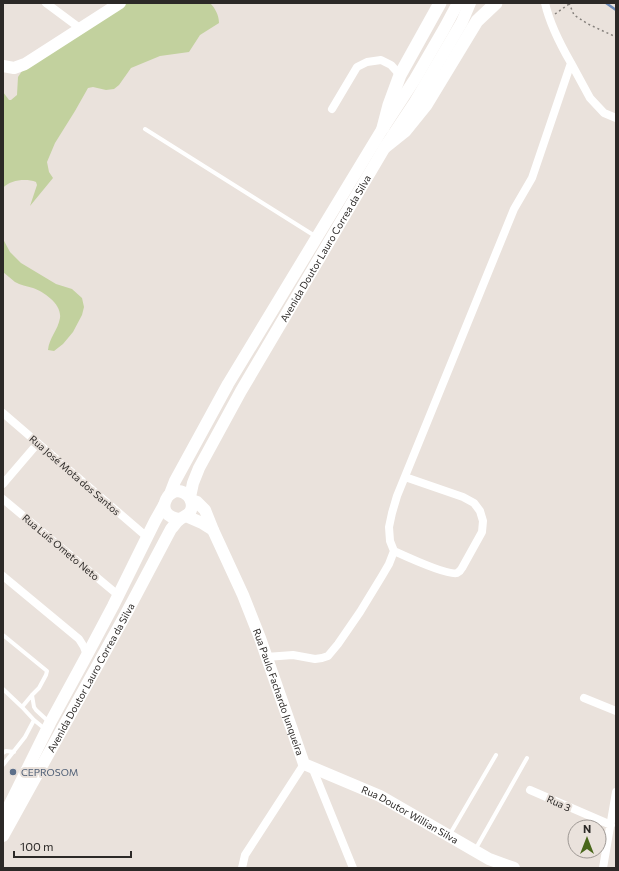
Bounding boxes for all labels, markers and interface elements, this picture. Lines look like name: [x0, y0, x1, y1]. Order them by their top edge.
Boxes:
street label: Avenida Doutor Lauro Correa da Silva: [277, 173, 373, 324]
street label: Rua José Mota dos Santos: [27, 432, 123, 518]
street label: Rua Luís Ometo Neto: [20, 511, 102, 583]
street label: Avenida Doutor Lauro Correa da Silva: [45, 601, 137, 754]
street label: Rua Paulo Fachardo Junqueira: [251, 627, 307, 757]
place label: CEPROSOM: [21, 766, 78, 778]
marker: CEPROSOM: [8, 767, 18, 777]
street label: Rua Doutor Willian Silva: [360, 783, 461, 846]
street label: Rua 3: [545, 792, 573, 814]
north arrow: [567, 819, 607, 859]
text: N: [583, 822, 591, 835]
scale bar: [14, 833, 131, 859]
text: 100 m: [20, 839, 54, 853]

